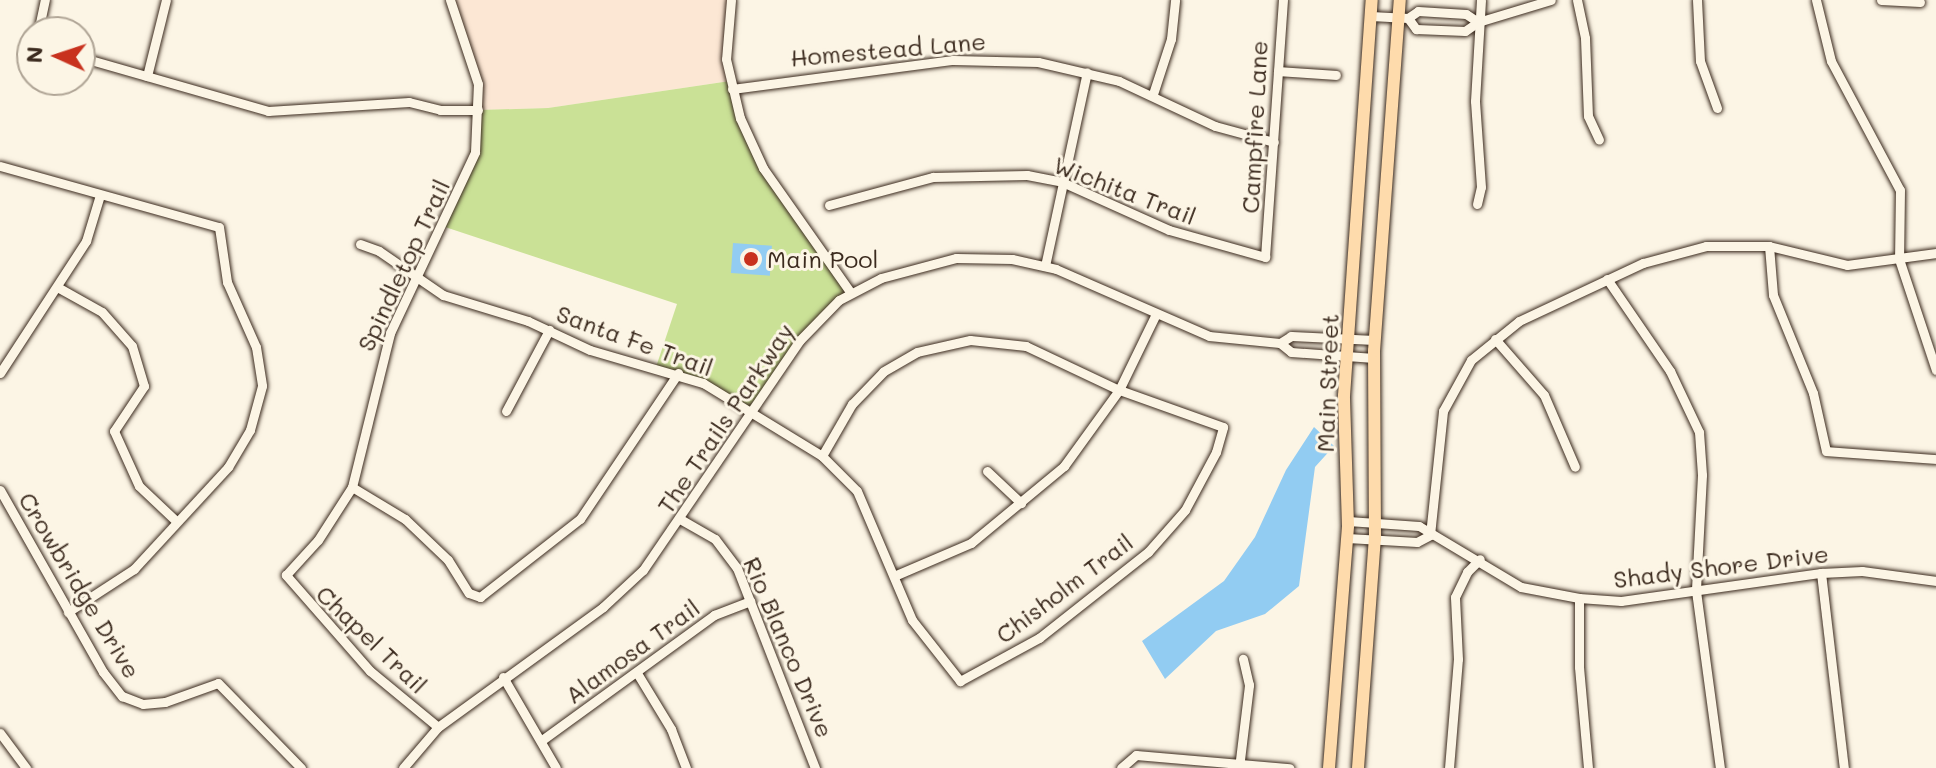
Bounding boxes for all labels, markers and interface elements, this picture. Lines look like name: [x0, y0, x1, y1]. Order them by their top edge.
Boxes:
north arrow: [16, 16, 96, 96]
street label: Homestead Lane: [789, 26, 987, 72]
street label: Campfire Lane: [1235, 40, 1273, 214]
text: N: [19, 46, 48, 64]
street label: Wichita Trail: [1050, 150, 1200, 230]
street label: Spindletop Trail: [351, 175, 455, 355]
place label: Main Pool: [767, 245, 879, 273]
marker: Main Pool: [742, 250, 760, 268]
street label: Santa Fe Trail: [553, 298, 717, 382]
street label: Main Street: [1310, 313, 1344, 453]
street label: The Trails Parkway: [651, 317, 799, 519]
street label: Crowbridge Drive: [13, 487, 147, 683]
street label: Chisholm Trail: [990, 527, 1138, 649]
street label: Shady Shore Drive: [1612, 539, 1830, 593]
street label: Rio Blanco Drive: [738, 552, 840, 742]
street label: Chapel Trail: [311, 579, 433, 699]
street label: Alamosa Trail: [559, 593, 705, 709]

